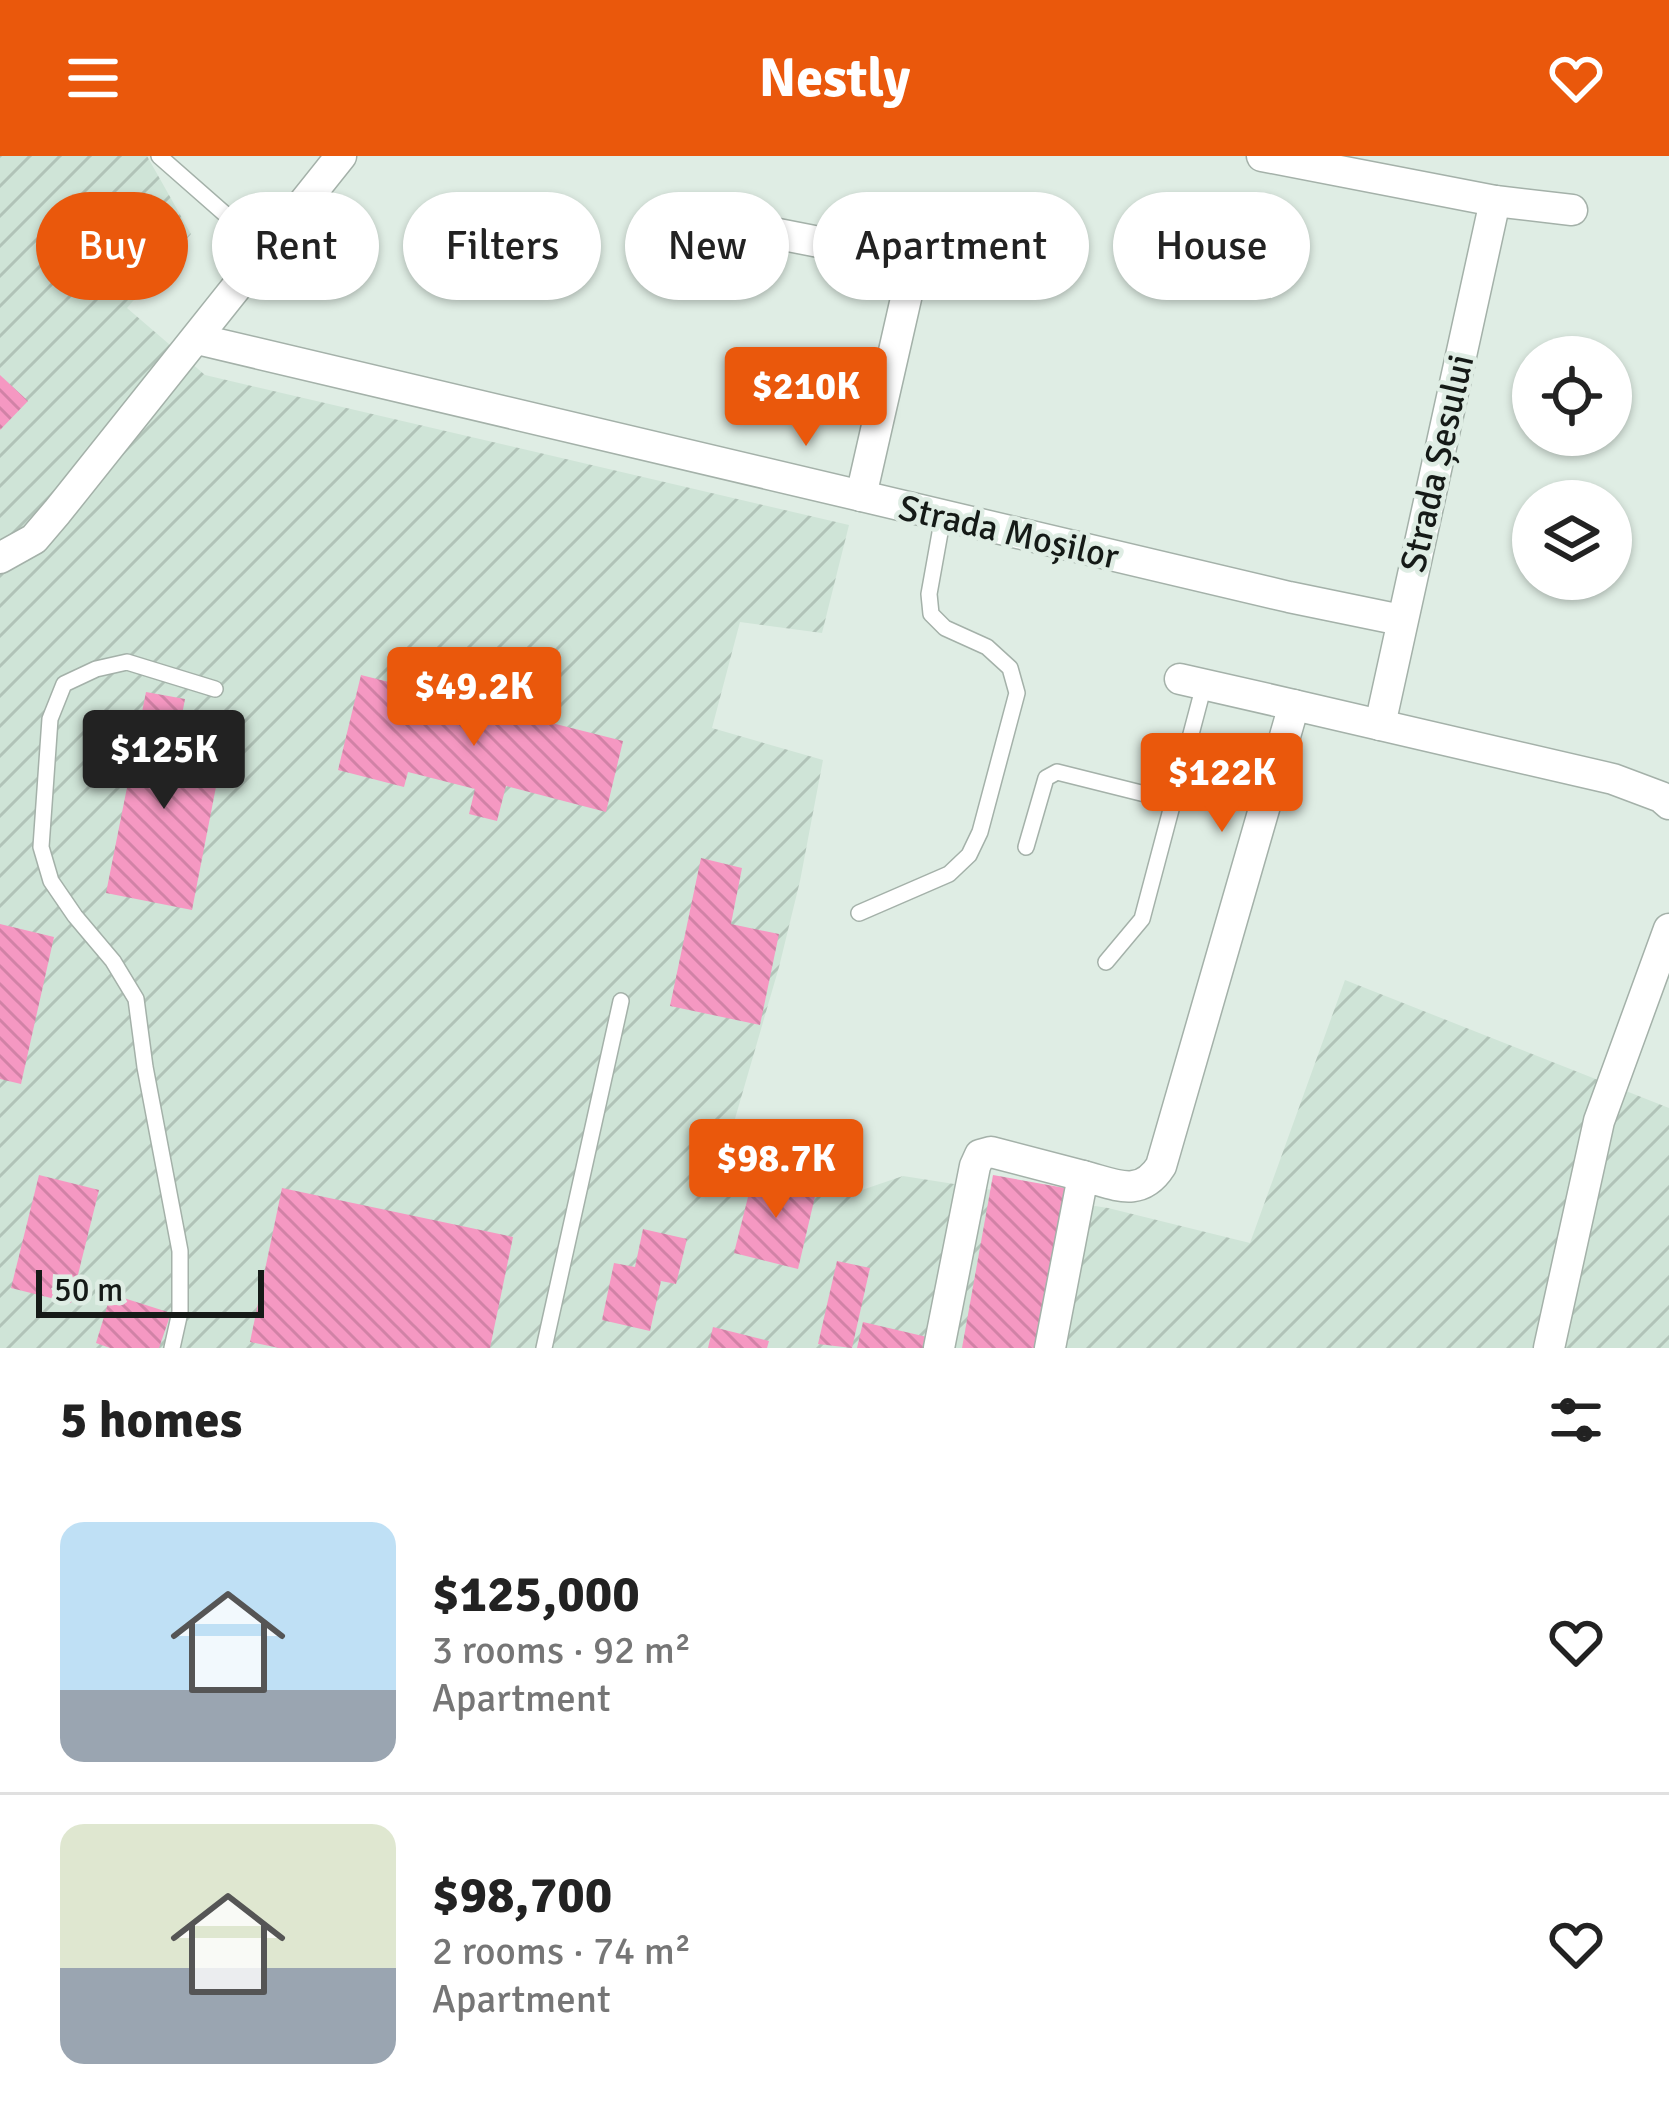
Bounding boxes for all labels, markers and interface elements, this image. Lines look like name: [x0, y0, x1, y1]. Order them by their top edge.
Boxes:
icon: menu: [60, 45, 126, 111]
text: Nestly: [759, 45, 910, 112]
icon: heart: [1543, 45, 1609, 111]
chip: Buy: [36, 192, 188, 300]
chip: Rent: [212, 192, 379, 300]
chip: Filters: [403, 192, 601, 300]
chip: New: [625, 192, 789, 300]
chip: Apartment: [813, 192, 1089, 300]
chip: House: [1113, 192, 1310, 300]
map controls: [1512, 336, 1632, 600]
button: locate: [1512, 336, 1632, 456]
pin: $210K: [722, 347, 890, 449]
street label: Strada Șesului: [1391, 350, 1484, 577]
text: $210K: [752, 362, 860, 410]
button: layers: [1512, 480, 1632, 600]
street label: Strada Moșilor: [894, 485, 1124, 580]
pin: $49.2K: [376, 647, 572, 749]
text: $49.2K: [414, 662, 534, 710]
pin: $125K: [80, 710, 248, 812]
text: $125K: [110, 725, 218, 773]
pin: $122K: [1138, 733, 1306, 835]
text: $122K: [1168, 748, 1276, 796]
pin: $98.7K: [678, 1119, 874, 1221]
text: $98.7K: [716, 1134, 836, 1182]
scale bar: [36, 1264, 264, 1317]
text: 50 m: [54, 1270, 123, 1311]
icon: filters: [1543, 1387, 1609, 1453]
text: 5 homes: [60, 1389, 242, 1452]
text: $125,000: [432, 1563, 640, 1626]
icon: home: [156, 1570, 300, 1714]
icon: heart: [1543, 1609, 1609, 1675]
text: 3 rooms · 92 m²: [432, 1626, 691, 1674]
text: Apartment: [432, 1674, 611, 1722]
text: $98,700: [432, 1864, 612, 1927]
icon: home: [156, 1872, 300, 2016]
icon: heart: [1543, 1911, 1609, 1977]
text: 2 rooms · 74 m²: [432, 1927, 691, 1975]
text: Apartment: [432, 1975, 611, 2023]

